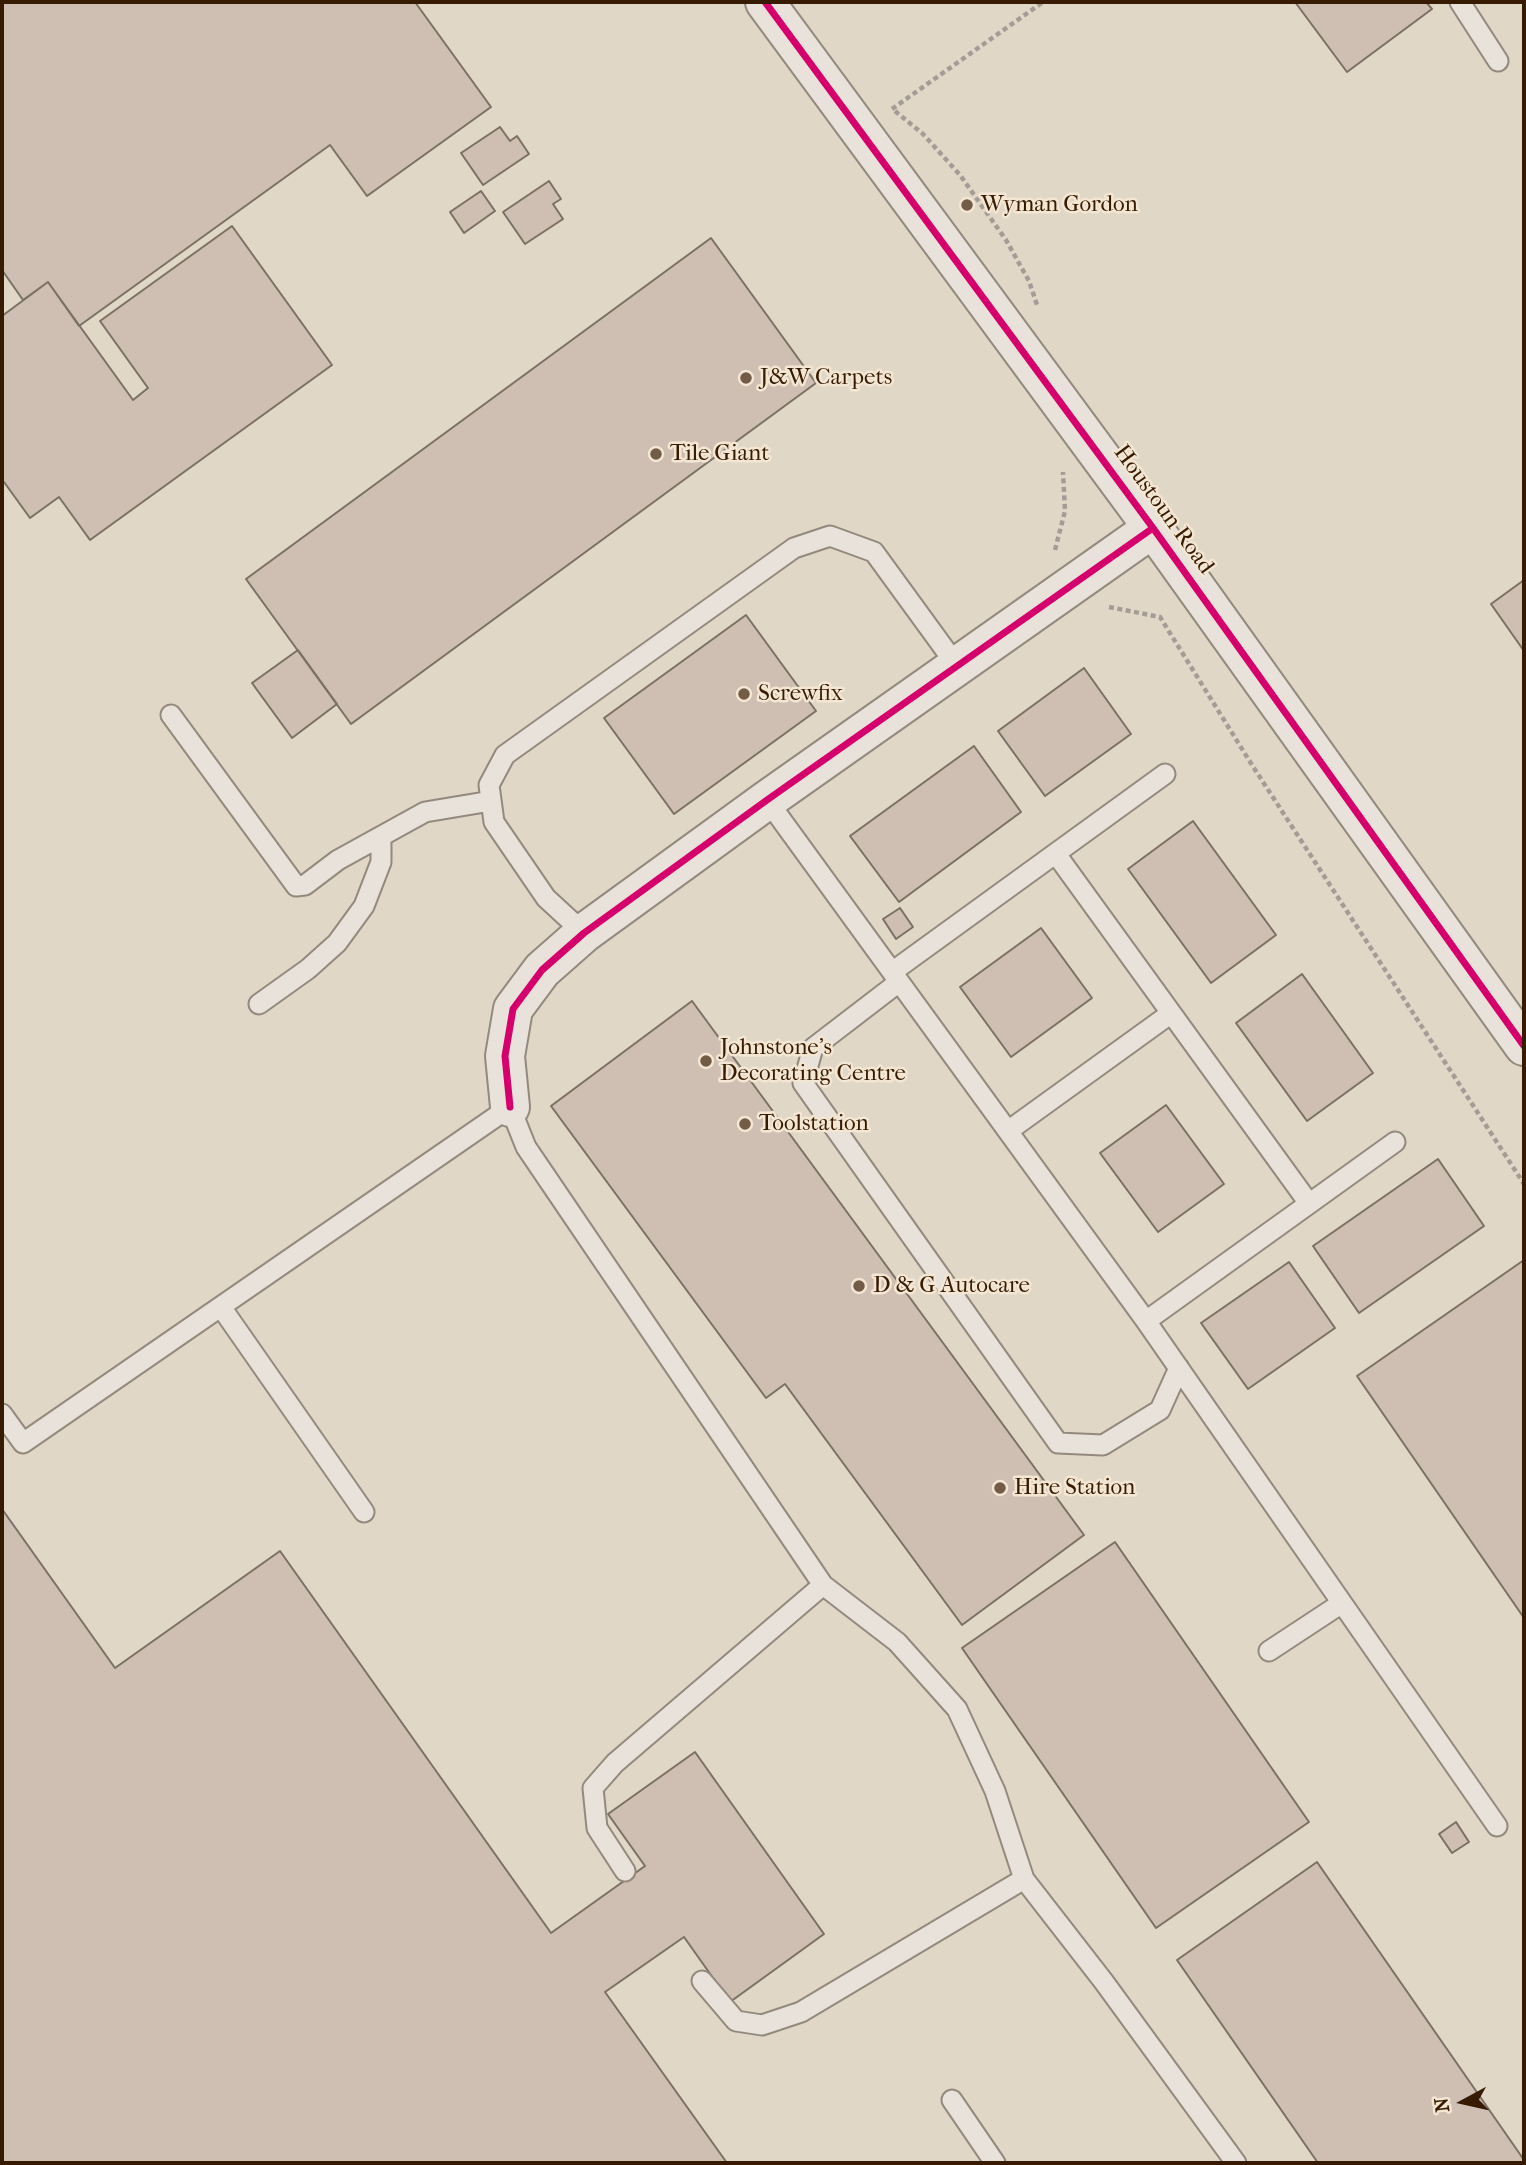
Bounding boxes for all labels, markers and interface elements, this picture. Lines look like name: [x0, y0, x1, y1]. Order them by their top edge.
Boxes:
place label: Wyman Gordon: [981, 191, 1138, 219]
marker: Wyman Gordon: [959, 197, 975, 213]
place label: J&W Carpets: [760, 364, 892, 392]
marker: J&W Carpets: [738, 370, 754, 386]
place label: Tile Giant: [670, 440, 769, 468]
street label: Houstoun Road: [1107, 440, 1219, 580]
marker: Tile Giant: [648, 446, 664, 462]
place label: Screwfix: [758, 680, 843, 708]
marker: Screwfix: [736, 686, 752, 702]
place label: Johnstone's Decorating Centre: [720, 1034, 906, 1088]
marker: Johnstone's Decorating Centre: [698, 1053, 714, 1069]
place label: Toolstation: [759, 1110, 869, 1138]
marker: Toolstation: [737, 1116, 753, 1132]
place label: D & G Autocare: [873, 1272, 1030, 1300]
marker: D & G Autocare: [851, 1278, 867, 1294]
place label: Hire Station: [1014, 1474, 1135, 1502]
marker: Hire Station: [992, 1480, 1008, 1496]
north arrow: [1428, 2067, 1498, 2137]
text: N: [1430, 2096, 1454, 2114]

